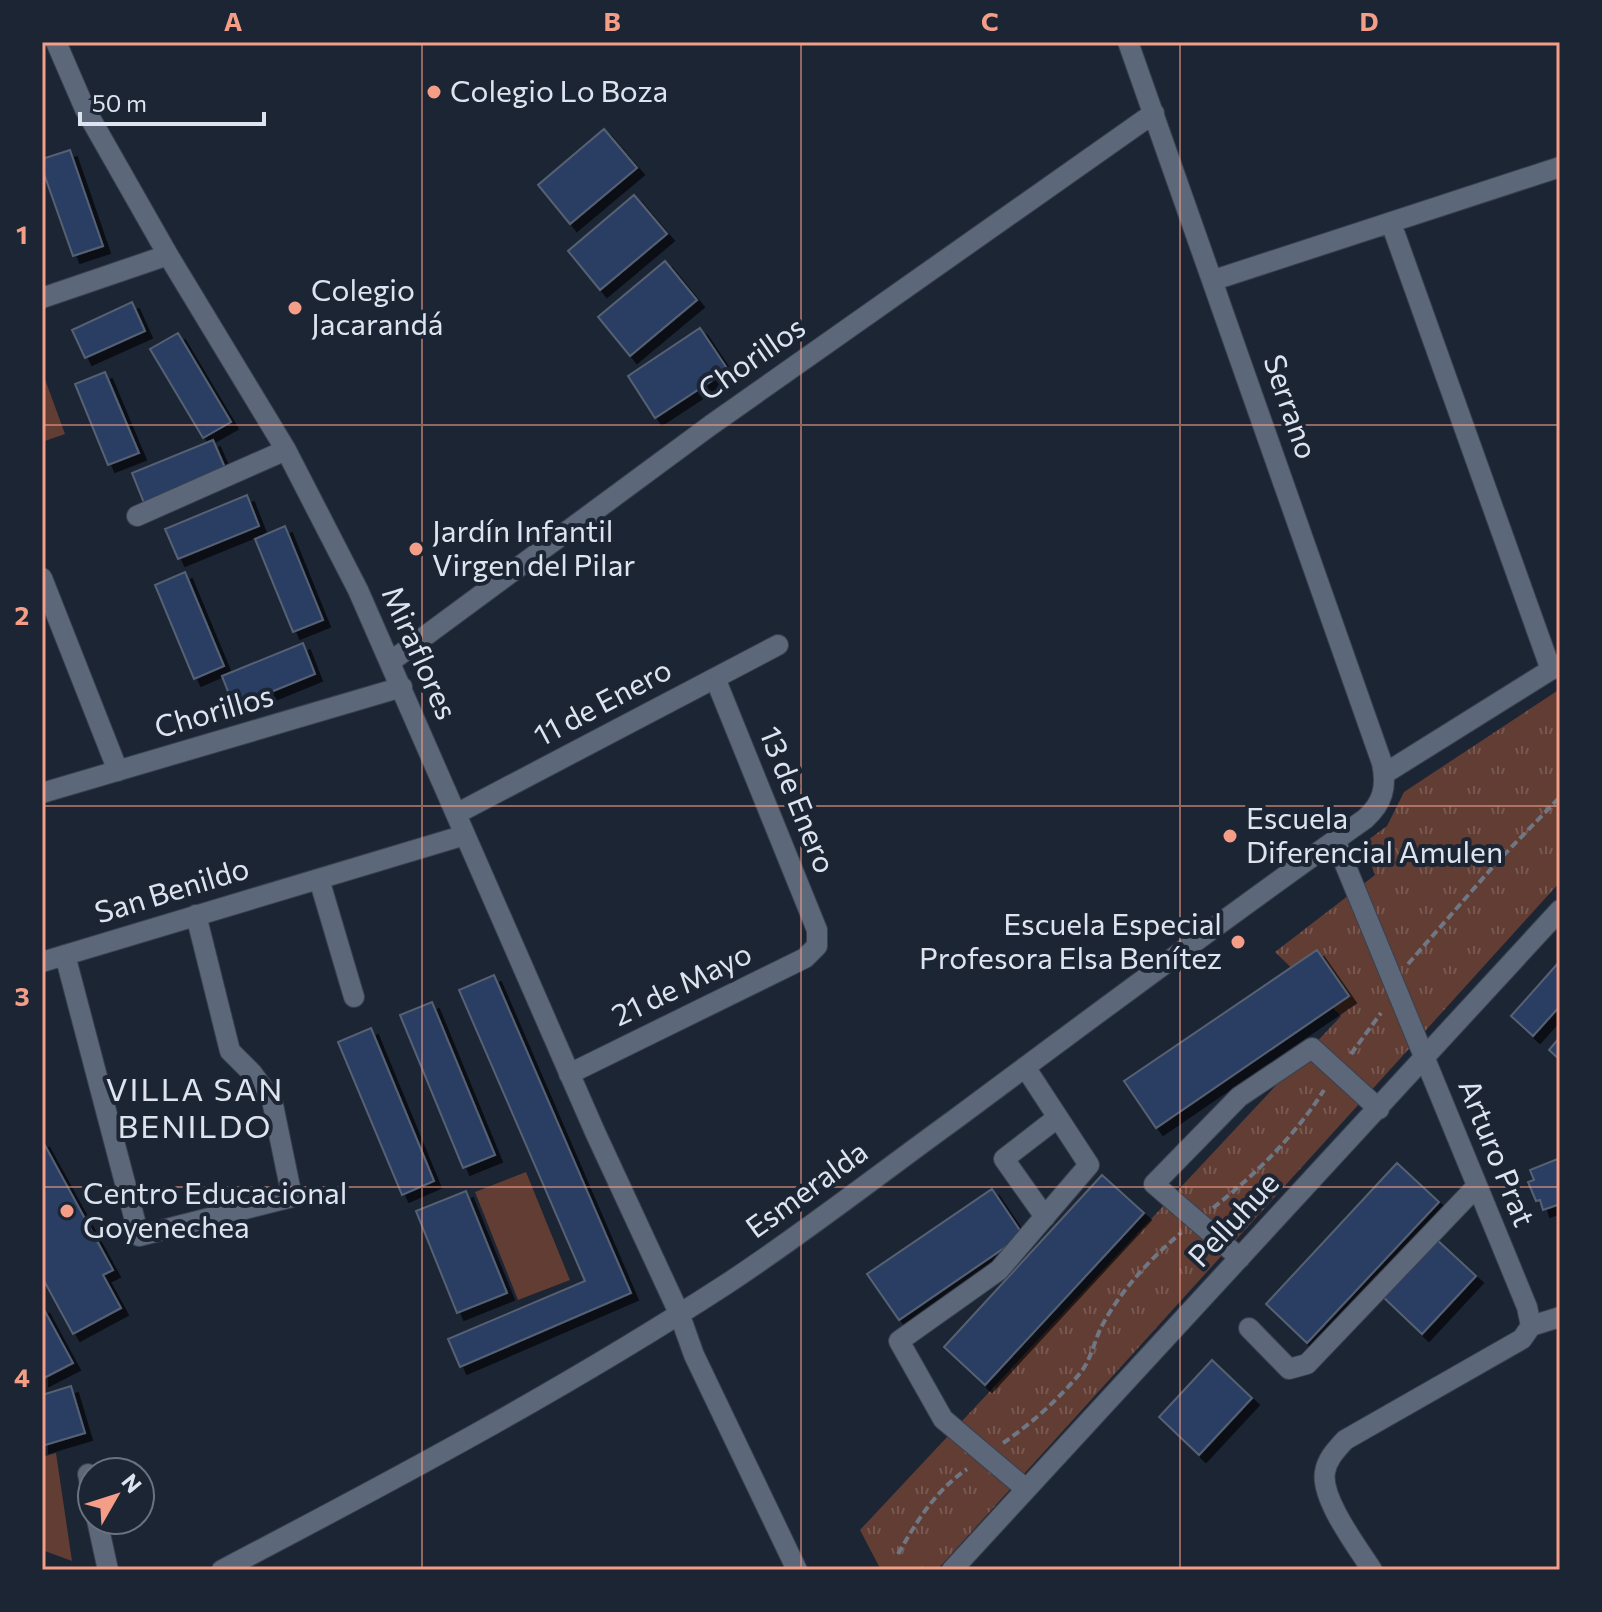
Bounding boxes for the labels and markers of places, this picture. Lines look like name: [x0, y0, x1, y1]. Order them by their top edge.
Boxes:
place label: Colegio Lo Boza: [450, 71, 668, 108]
marker: Colegio Lo Boza: [425, 83, 443, 101]
place label: Colegio Jacarandá: [311, 270, 443, 341]
marker: Colegio Jacarandá: [286, 299, 304, 317]
place label: Jardín Infantil Virgen del Pilar: [432, 511, 635, 582]
marker: Jardín Infantil Virgen del Pilar: [407, 540, 425, 558]
place label: Escuela Diferencial Amulen: [1246, 798, 1503, 869]
marker: Escuela Diferencial Amulen: [1221, 827, 1239, 845]
place label: Escuela Especial Profesora Elsa Benítez: [919, 904, 1222, 975]
marker: Escuela Especial Profesora Elsa Benítez: [1229, 933, 1247, 951]
place label: Centro Educacional Goyenechea: [83, 1173, 347, 1244]
marker: Centro Educacional Goyenechea: [58, 1202, 76, 1220]

